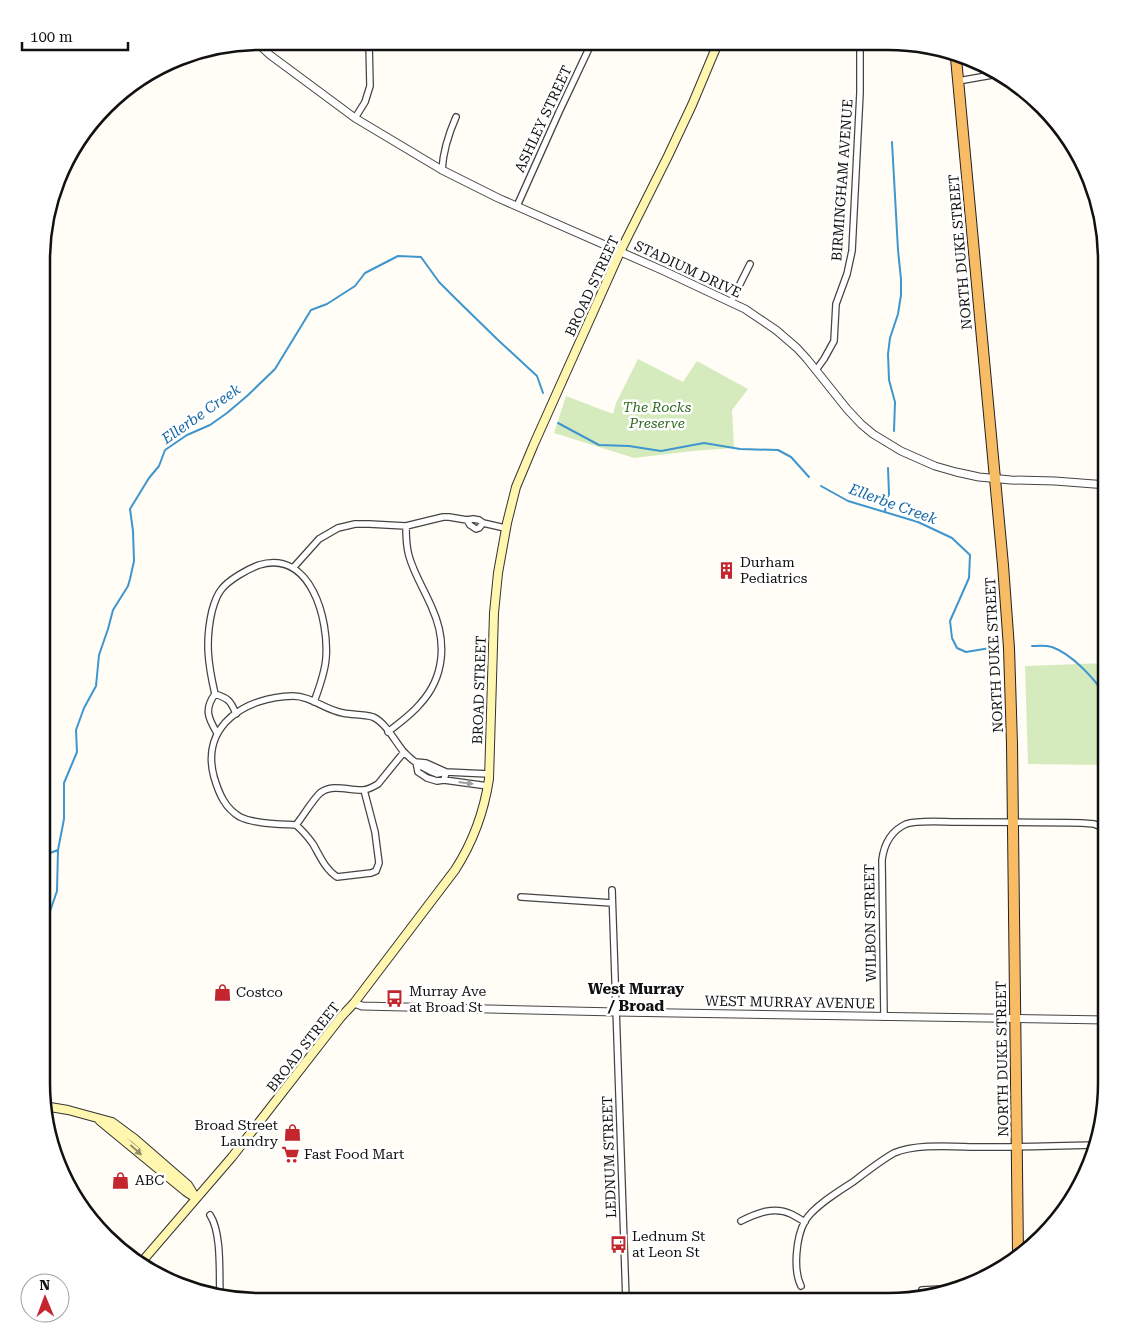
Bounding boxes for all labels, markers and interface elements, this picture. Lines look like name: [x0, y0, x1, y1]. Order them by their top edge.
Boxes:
scale bar: [22, 20, 129, 52]
text: 100 m: [30, 28, 73, 46]
street label: ASHLEY STREET: [511, 63, 575, 175]
street label: BIRMINGHAM AVENUE: [828, 98, 856, 262]
street label: NORTH DUKE STREET: [945, 174, 975, 330]
street label: BROAD STREET: [562, 233, 622, 339]
street label: STADIUM DRIVE: [632, 237, 744, 301]
water label: Ellerbe Creek: [157, 380, 245, 448]
park label: The Rocks Preserve: [623, 399, 692, 431]
water label: Ellerbe Creek: [846, 479, 940, 528]
place label: Durham Pediatrics: [740, 554, 808, 586]
building icon: Durham Pediatrics: [716, 560, 736, 580]
street label: NORTH DUKE STREET: [982, 577, 1006, 733]
street label: BROAD STREET: [469, 635, 489, 745]
one-way arrow: [458, 779, 474, 787]
street label: WILBON STREET: [861, 864, 879, 982]
district label: West Murray / Broad: [588, 980, 684, 1015]
street label: NORTH DUKE STREET: [993, 981, 1011, 1137]
shop icon: Costco: [212, 982, 232, 1002]
place label: Murray Ave at Broad St: [409, 983, 487, 1015]
place label: Costco: [236, 984, 283, 1000]
bus stop icon: Murray Ave at Broad St: [385, 989, 405, 1009]
street label: WEST MURRAY AVENUE: [705, 993, 875, 1011]
street label: BROAD STREET: [263, 999, 343, 1095]
street label: LEDNUM STREET: [599, 1095, 619, 1219]
place label: Broad Street Laundry: [194, 1117, 279, 1149]
shop icon: Broad Street Laundry: [282, 1123, 302, 1143]
one-way arrow: [130, 1144, 142, 1155]
supermarket icon: Fast Food Mart: [280, 1144, 300, 1164]
place label: Fast Food Mart: [304, 1146, 404, 1162]
shop icon: ABC: [111, 1170, 131, 1190]
place label: ABC: [135, 1172, 164, 1188]
place label: Lednum St at Leon St: [632, 1228, 705, 1260]
bus stop icon: Lednum St at Leon St: [608, 1234, 628, 1254]
north arrow: [20, 1273, 70, 1323]
text: N: [39, 1277, 51, 1293]

